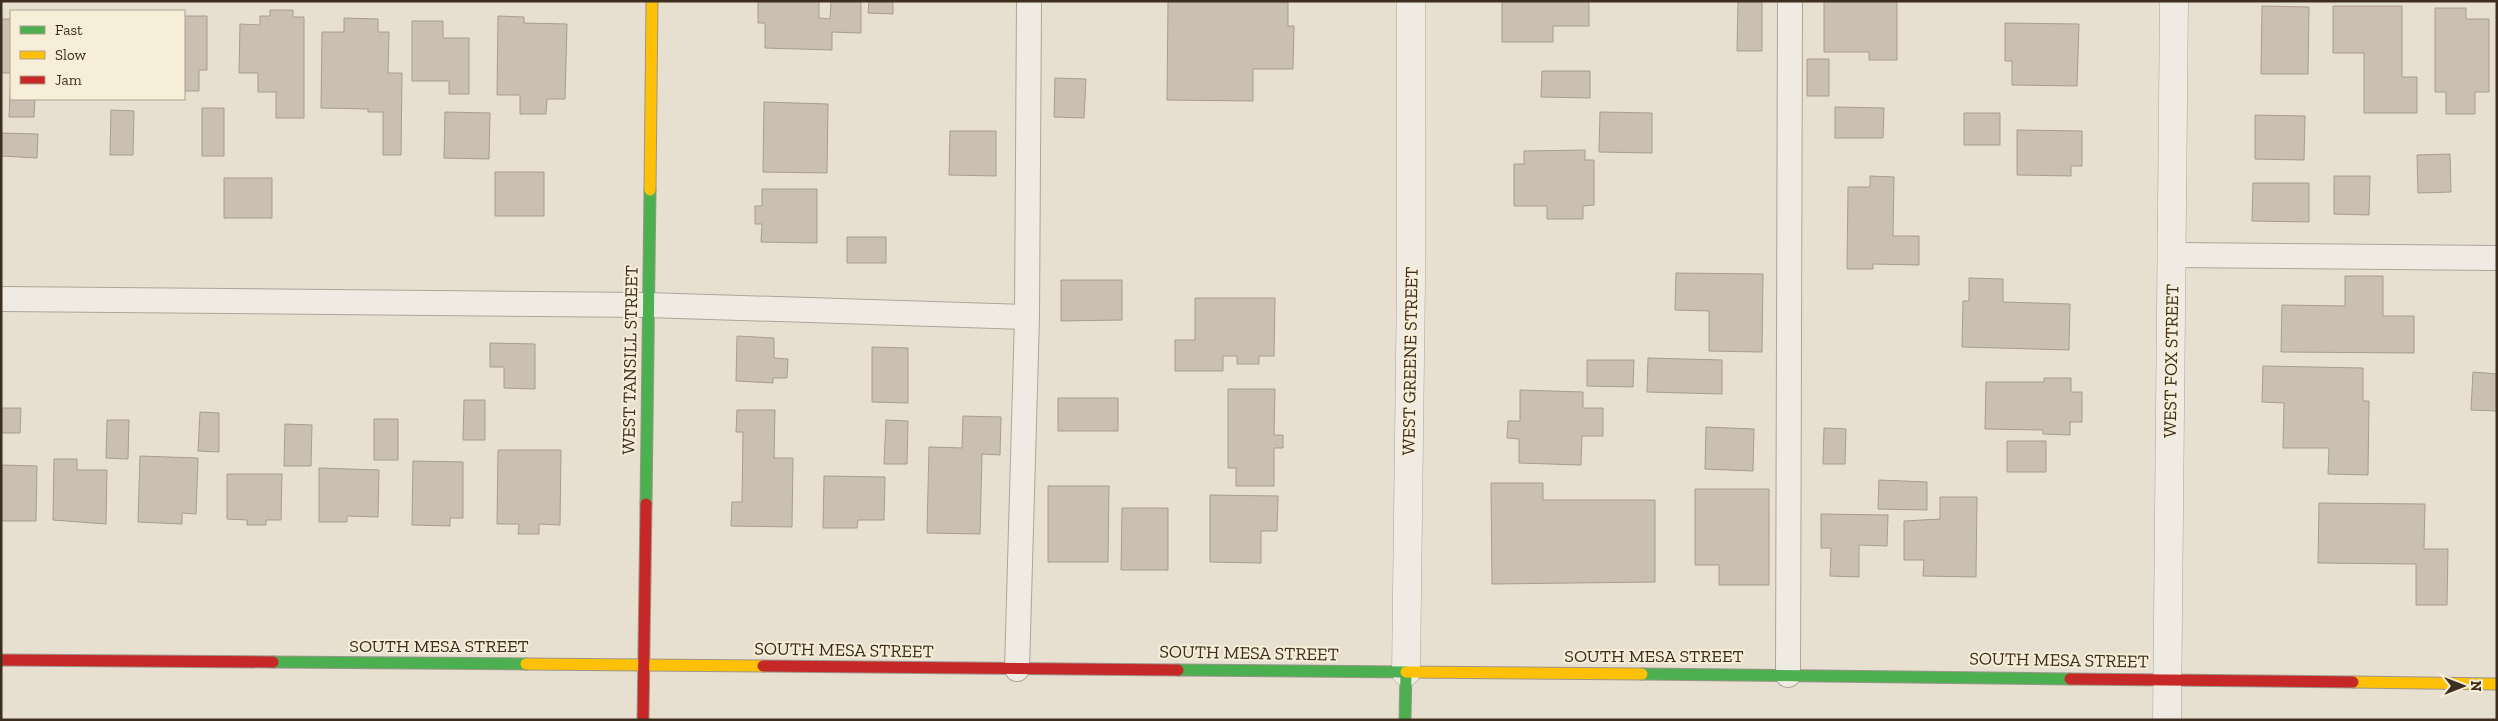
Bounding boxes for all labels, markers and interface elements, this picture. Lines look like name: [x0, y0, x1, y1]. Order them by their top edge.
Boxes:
legend: [10, 10, 185, 100]
text: Fast: [55, 21, 83, 39]
text: Slow: [55, 46, 87, 64]
text: Jam: [55, 71, 82, 89]
street label: WEST TANSILL STREET: [617, 265, 643, 455]
street label: WEST GREENE STREET: [1397, 266, 1423, 456]
street label: WEST FOX STREET: [2159, 284, 2183, 438]
street label: SOUTH MESA STREET: [349, 635, 529, 657]
street label: SOUTH MESA STREET: [754, 637, 934, 663]
street label: SOUTH MESA STREET: [1159, 640, 1339, 666]
street label: SOUTH MESA STREET: [1564, 645, 1744, 667]
street label: SOUTH MESA STREET: [1969, 647, 2149, 673]
north arrow: [2438, 661, 2488, 711]
text: N: [2467, 681, 2484, 692]

